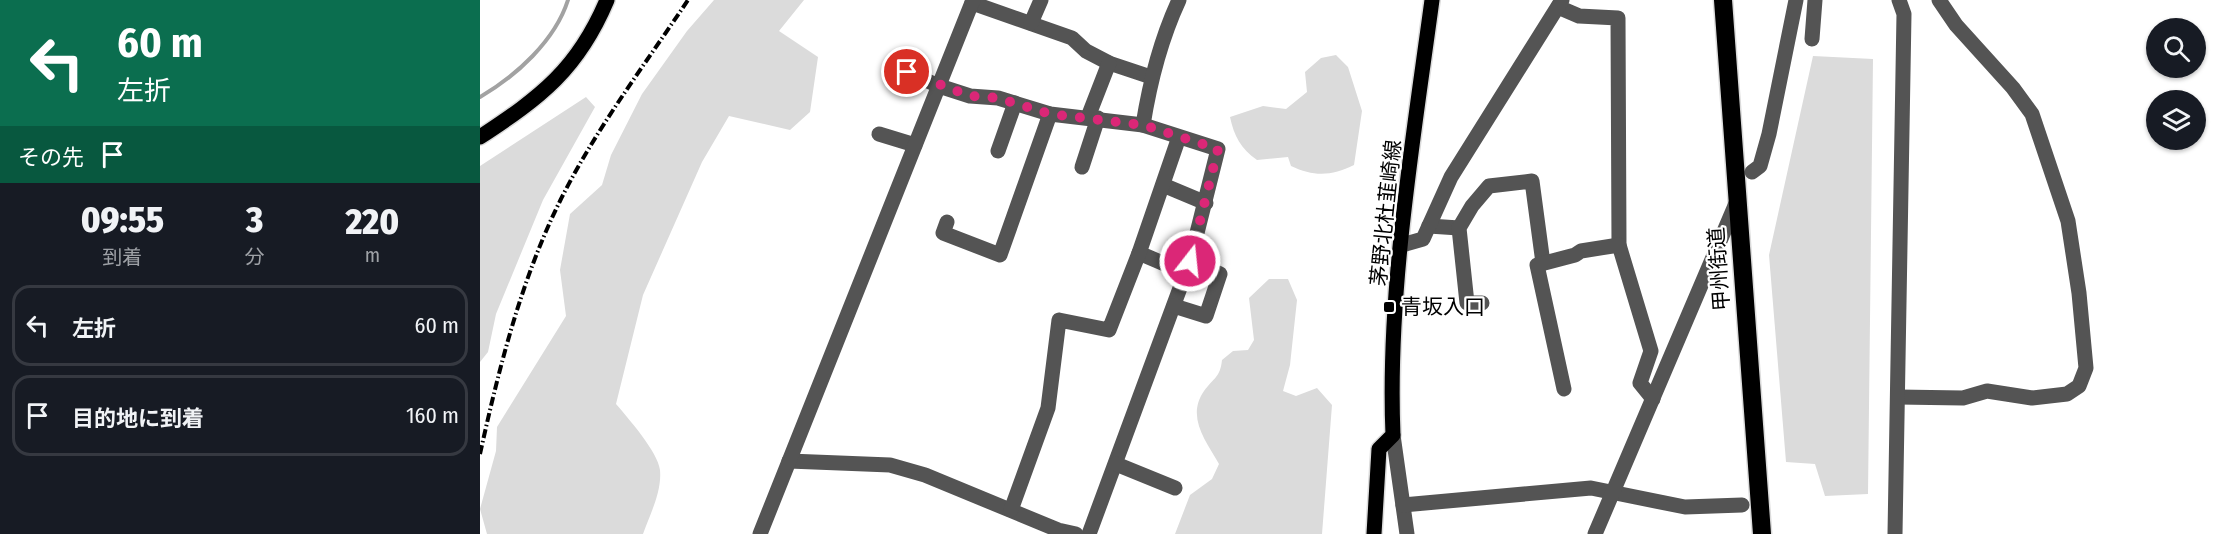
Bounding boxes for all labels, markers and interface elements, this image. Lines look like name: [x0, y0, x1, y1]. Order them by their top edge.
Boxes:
text: 60 m: [117, 18, 203, 68]
map controls: [2146, 18, 2206, 150]
button: search: [2146, 18, 2206, 78]
icon: left: [18, 24, 96, 102]
pin: [881, 46, 932, 97]
icon: arrive: [890, 55, 923, 88]
text: 左折: [117, 75, 171, 107]
button: layers: [2146, 90, 2206, 150]
icon: arrive: [96, 138, 129, 171]
street label: 茅野北杜韮崎線: [1365, 139, 1407, 287]
text: その先: [18, 144, 84, 171]
text: 09:55: [81, 198, 164, 242]
text: 3: [246, 198, 263, 242]
text: 220: [345, 200, 399, 244]
street label: 甲州街道: [1703, 226, 1735, 312]
position arrow: [1158, 229, 1222, 293]
text: m: [365, 243, 380, 267]
text: 到着: [102, 245, 142, 269]
text: 分: [245, 245, 265, 269]
place label: 青坂入口: [1401, 294, 1485, 320]
marker: 青坂入口: [1382, 300, 1396, 314]
icon: left: [21, 309, 54, 342]
text: 60 m: [415, 312, 459, 339]
text: 左折: [72, 315, 116, 342]
icon: arrive: [21, 399, 54, 432]
text: 160 m: [406, 402, 459, 429]
text: 目的地に到着: [72, 405, 204, 432]

